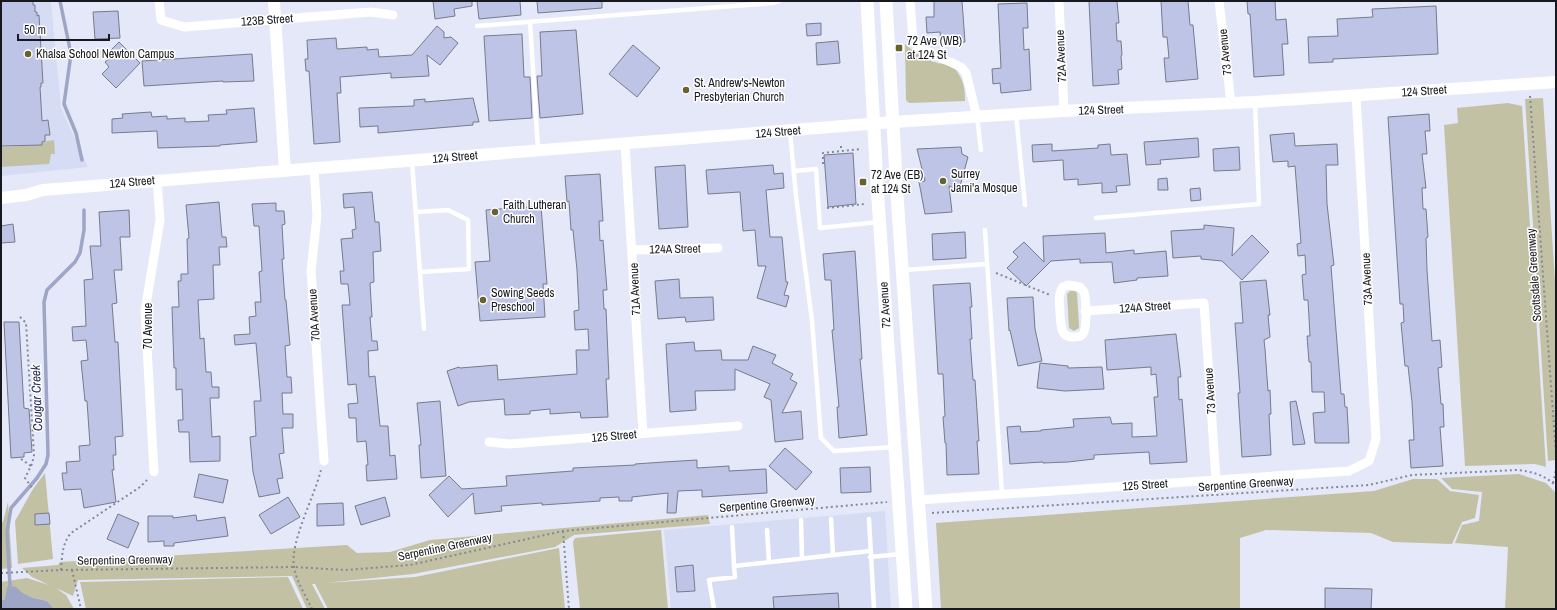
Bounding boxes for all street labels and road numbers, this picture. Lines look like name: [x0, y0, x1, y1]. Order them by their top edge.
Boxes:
street label: 123B Street: [241, 10, 294, 30]
street label: 73 Avenue: [1215, 28, 1235, 76]
street label: 72A Avenue: [1052, 29, 1070, 83]
street label: 124 Street: [1401, 81, 1447, 101]
street label: 124 Street: [1078, 101, 1124, 119]
street label: 124 Street: [755, 122, 802, 142]
street label: 124 Street: [432, 147, 479, 167]
street label: 124 Street: [109, 172, 156, 192]
street label: Scottsdale Greenway: [1523, 228, 1545, 322]
street label: 124A Street: [649, 241, 701, 257]
street label: 73A Avenue: [1358, 252, 1376, 306]
street label: 71A Avenue: [626, 262, 644, 316]
street label: 72 Avenue: [875, 281, 895, 329]
street label: 70A Avenue: [304, 288, 324, 342]
street label: 124A Street: [1119, 297, 1171, 317]
street label: 70 Avenue: [140, 303, 156, 349]
street label: 73 Avenue: [1200, 367, 1220, 415]
street label: 125 Street: [591, 426, 638, 446]
street label: Serpentine Greenway: [1198, 473, 1294, 495]
street label: 125 Street: [1122, 475, 1168, 495]
street label: Serpentine Greenway: [719, 492, 815, 516]
street label: Serpentine Greenway: [397, 529, 494, 565]
street label: Serpentine Greenway: [77, 551, 173, 569]

